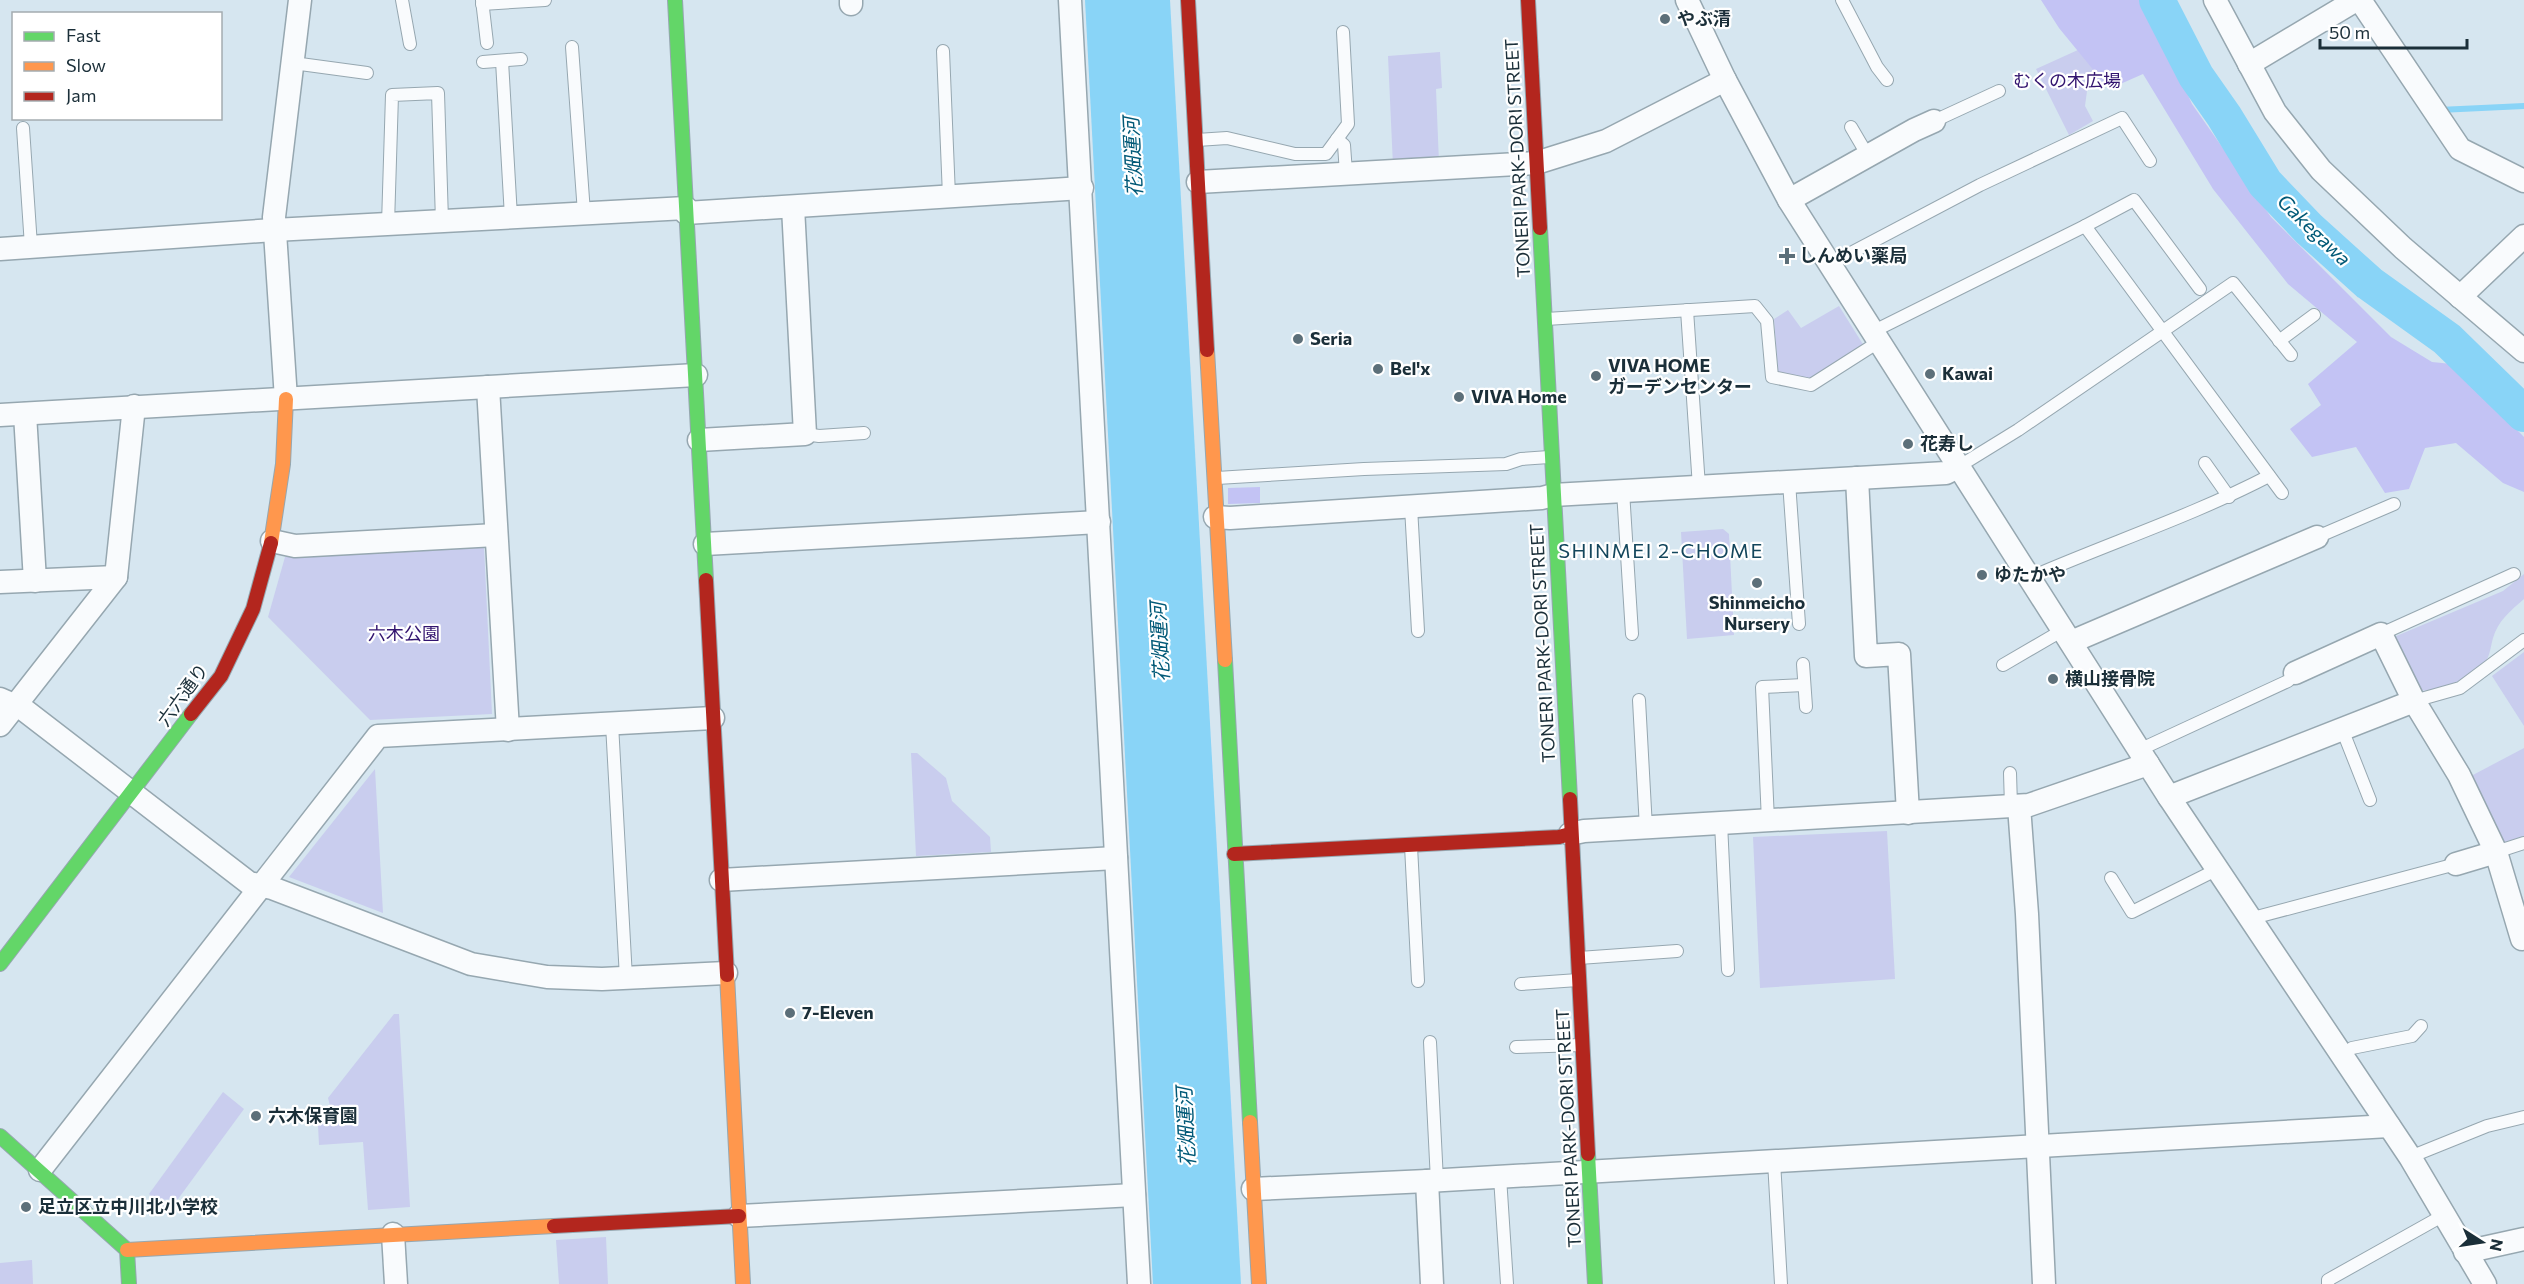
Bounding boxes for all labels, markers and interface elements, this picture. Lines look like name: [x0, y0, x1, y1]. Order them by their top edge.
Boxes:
place label: やぶ清: [1677, 7, 1731, 29]
legend: [12, 12, 222, 120]
marker: やぶ清: [1658, 12, 1672, 26]
scale bar: [2320, 12, 2467, 50]
text: 50 m: [2329, 21, 2370, 43]
text: Fast: [66, 24, 101, 46]
street label: TONERI PARK-DORI STREET: [1500, 38, 1534, 278]
text: Slow: [66, 54, 106, 76]
park label: むくの木広場: [2013, 69, 2121, 91]
text: Jam: [66, 84, 96, 106]
water label: 花畑運河: [1118, 112, 1146, 198]
water label: Gakegawa: [2273, 188, 2357, 270]
place label: しんめい薬局: [1799, 244, 1907, 266]
marker: しんめい薬局: [1780, 249, 1794, 263]
place label: Seria: [1310, 327, 1352, 349]
marker: Seria: [1291, 332, 1305, 346]
place label: VIVA HOME ガーデンセンター: [1608, 354, 1752, 397]
place label: Bel'x: [1390, 357, 1431, 379]
marker: Bel'x: [1371, 362, 1385, 376]
place label: Kawai: [1942, 362, 1993, 384]
marker: Kawai: [1923, 367, 1937, 381]
marker: VIVA HOME ガーデンセンター: [1589, 369, 1603, 383]
place label: VIVA Home: [1471, 385, 1567, 407]
marker: VIVA Home: [1452, 390, 1466, 404]
place label: 花寿し: [1920, 432, 1974, 454]
marker: 花寿し: [1901, 437, 1915, 451]
street label: TONERI PARK-DORI STREET: [1525, 523, 1559, 763]
district label: SHINMEI 2-CHOME: [1558, 538, 1764, 562]
place label: ゆたかや: [1994, 563, 2066, 585]
marker: ゆたかや: [1975, 568, 1989, 582]
marker: Shinmeicho Nursery: [1750, 576, 1764, 590]
place label: Shinmeicho Nursery: [1709, 591, 1806, 634]
water label: 花畑運河: [1145, 597, 1173, 683]
park label: 六木公園: [368, 622, 440, 644]
street label: 六六通り: [152, 659, 212, 730]
place label: 横山接骨院: [2065, 667, 2155, 689]
marker: 横山接骨院: [2046, 672, 2060, 686]
place label: 7-Eleven: [802, 1001, 874, 1023]
marker: 7-Eleven: [783, 1006, 797, 1020]
street label: TONERI PARK-DORI STREET: [1551, 1008, 1585, 1248]
water label: 花畑運河: [1171, 1082, 1199, 1168]
place label: 六木保育園: [268, 1104, 358, 1126]
marker: 六木保育園: [249, 1109, 263, 1123]
place label: 足立区立中川北小学校: [38, 1195, 218, 1217]
marker: 足立区立中川北小学校: [19, 1200, 33, 1214]
north arrow: [2452, 1212, 2512, 1272]
text: N: [2487, 1237, 2508, 1253]

